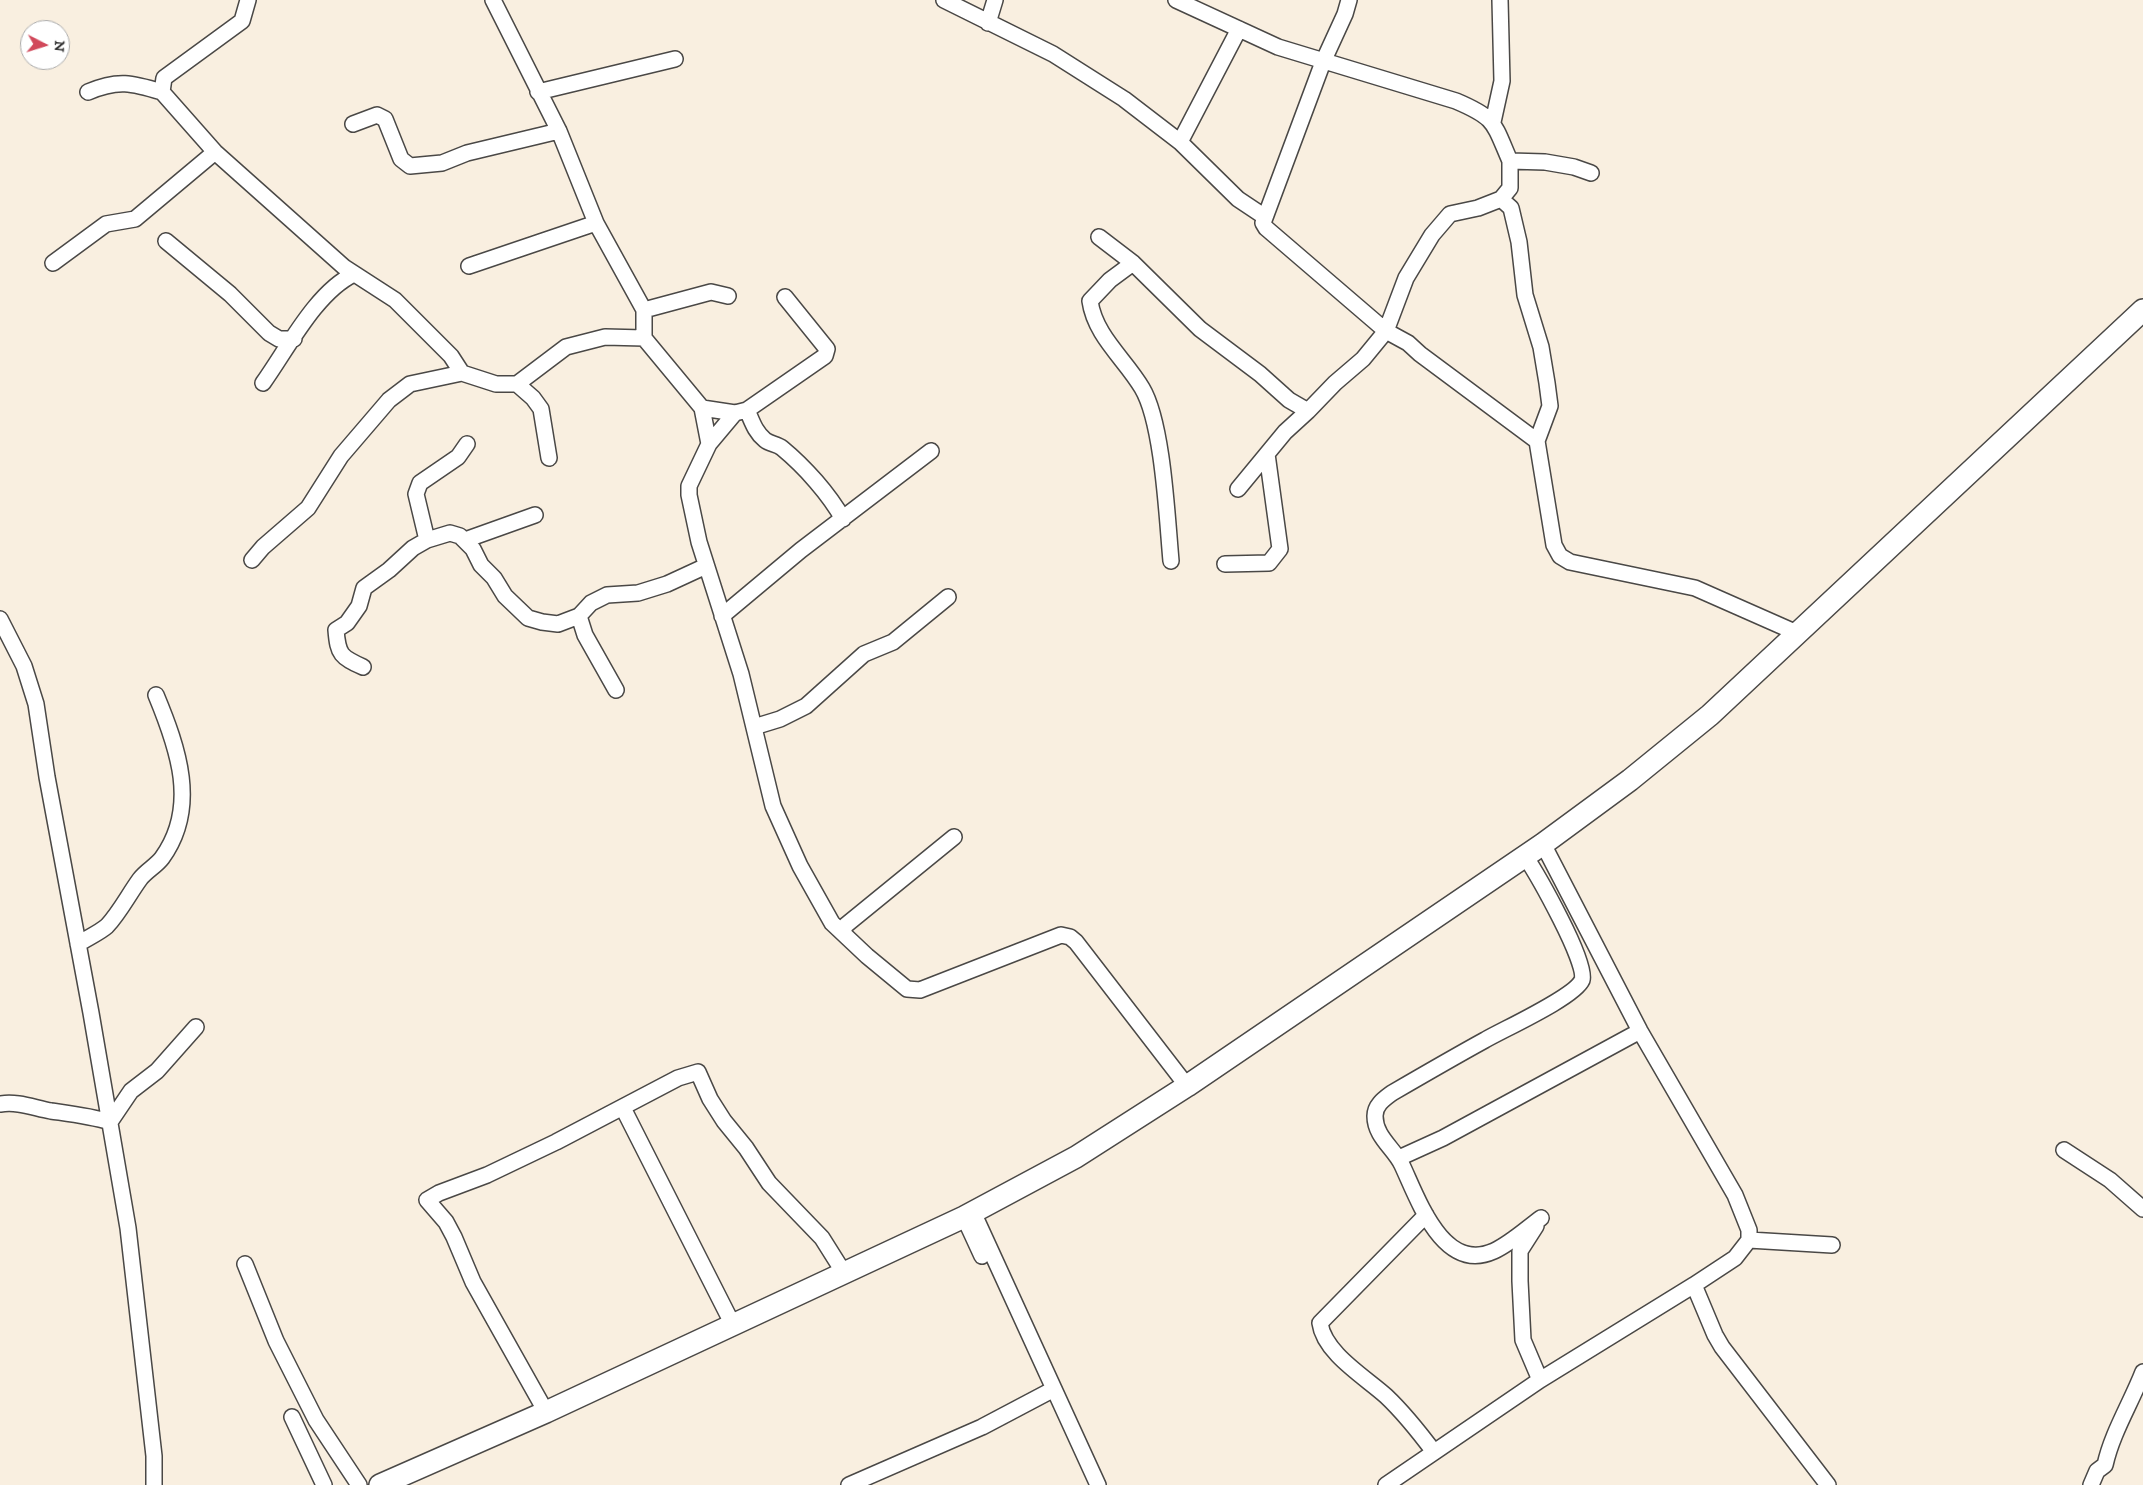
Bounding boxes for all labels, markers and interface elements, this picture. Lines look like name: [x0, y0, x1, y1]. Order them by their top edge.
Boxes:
north arrow: [20, 20, 70, 70]
text: N: [49, 40, 68, 53]

